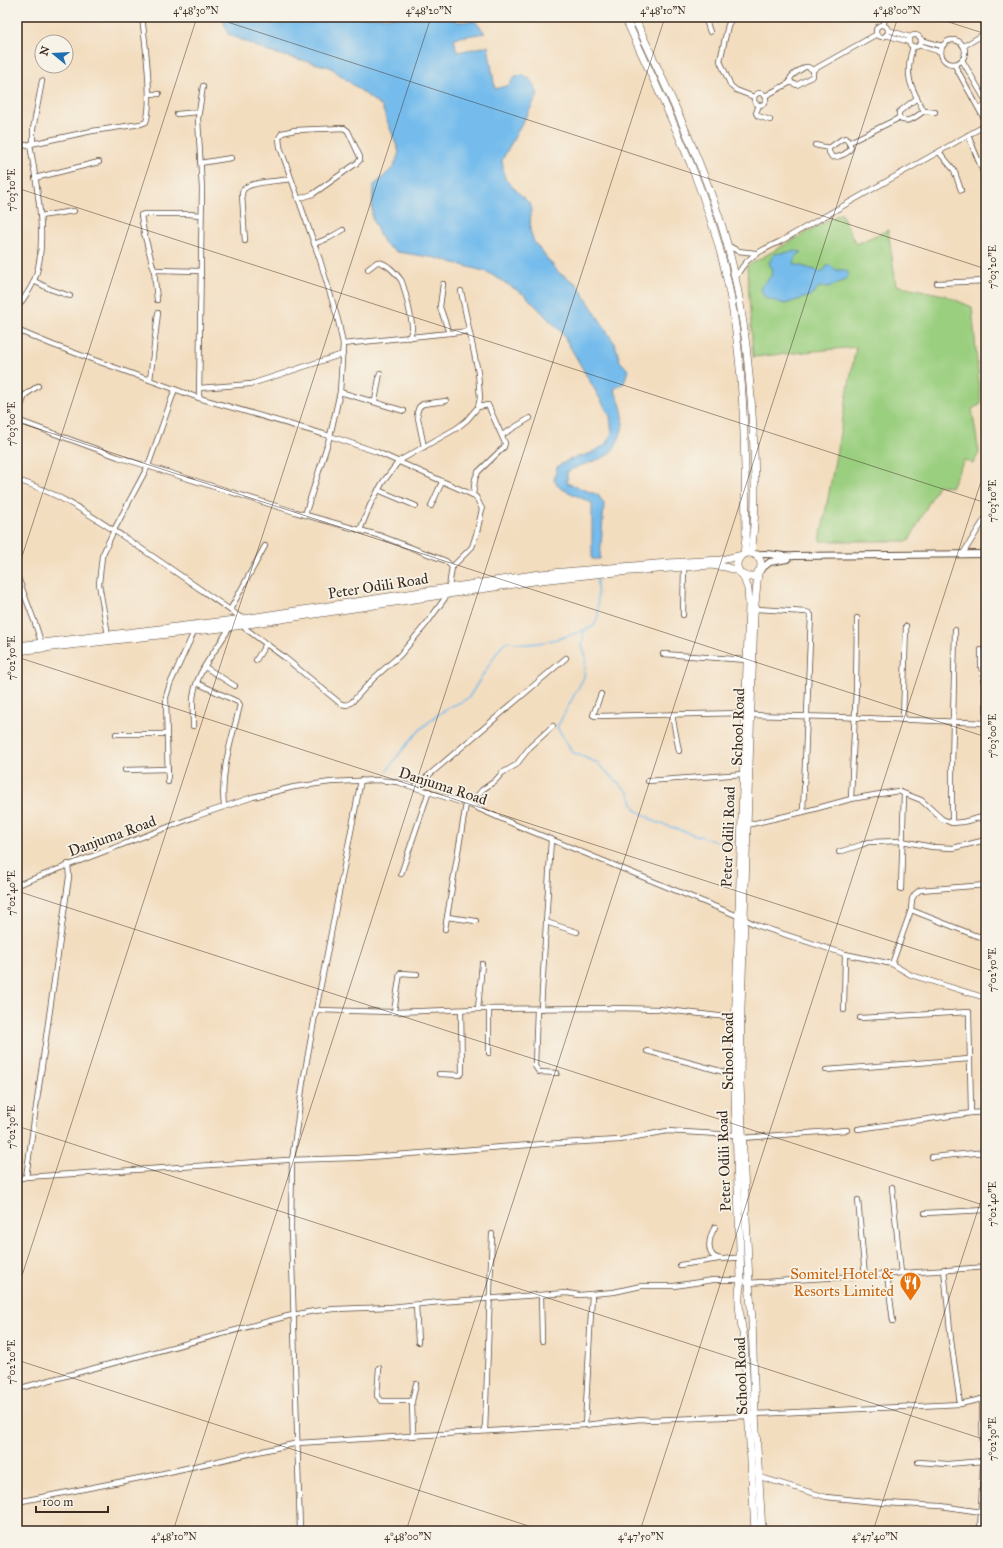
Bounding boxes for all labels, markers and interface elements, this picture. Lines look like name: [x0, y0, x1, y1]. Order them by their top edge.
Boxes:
text: 4°48'30"N: [173, 5, 219, 17]
text: 4°48'20"N: [406, 5, 453, 17]
text: 4°48'10"N: [640, 5, 686, 17]
text: 4°48'00"N: [873, 5, 921, 17]
north arrow: [34, 34, 74, 74]
text: N: [37, 44, 53, 58]
text: 7°03'10"E: [6, 169, 18, 211]
text: 7°03'20"E: [987, 245, 999, 289]
text: 7°03'00"E: [6, 402, 18, 446]
text: 7°03'10"E: [987, 480, 999, 522]
street label: Peter Odili Road: [327, 569, 430, 603]
text: 7°02'50"E: [6, 636, 18, 680]
street label: School Road: [728, 687, 748, 766]
text: 7°03'00"E: [987, 714, 999, 758]
street label: Danjuma Road: [396, 763, 490, 809]
street label: Peter Odili Road: [717, 786, 739, 888]
street label: Danjuma Road: [66, 812, 159, 860]
text: 7°02'40"E: [6, 870, 18, 916]
text: 7°02'50"E: [987, 948, 999, 992]
street label: School Road: [719, 1012, 737, 1090]
text: 7°02'30"E: [6, 1105, 18, 1149]
street label: Peter Odili Road: [713, 1110, 735, 1212]
text: 7°02'40"E: [987, 1181, 999, 1227]
place label: Somitel Hotel & Resorts Limited: [790, 1265, 894, 1300]
restaurant icon: Somitel Hotel & Resorts Limited: [897, 1270, 923, 1303]
street label: School Road: [731, 1336, 751, 1415]
text: 7°02'20"E: [6, 1340, 18, 1384]
text: 7°02'30"E: [987, 1417, 999, 1461]
scale bar: [36, 1488, 108, 1514]
text: 100 m: [42, 1495, 73, 1509]
text: 4°48'10"N: [151, 1531, 197, 1543]
text: 4°48'00"N: [384, 1531, 432, 1543]
text: 4°47'50"N: [618, 1531, 664, 1543]
text: 4°47'40"N: [852, 1531, 899, 1543]

